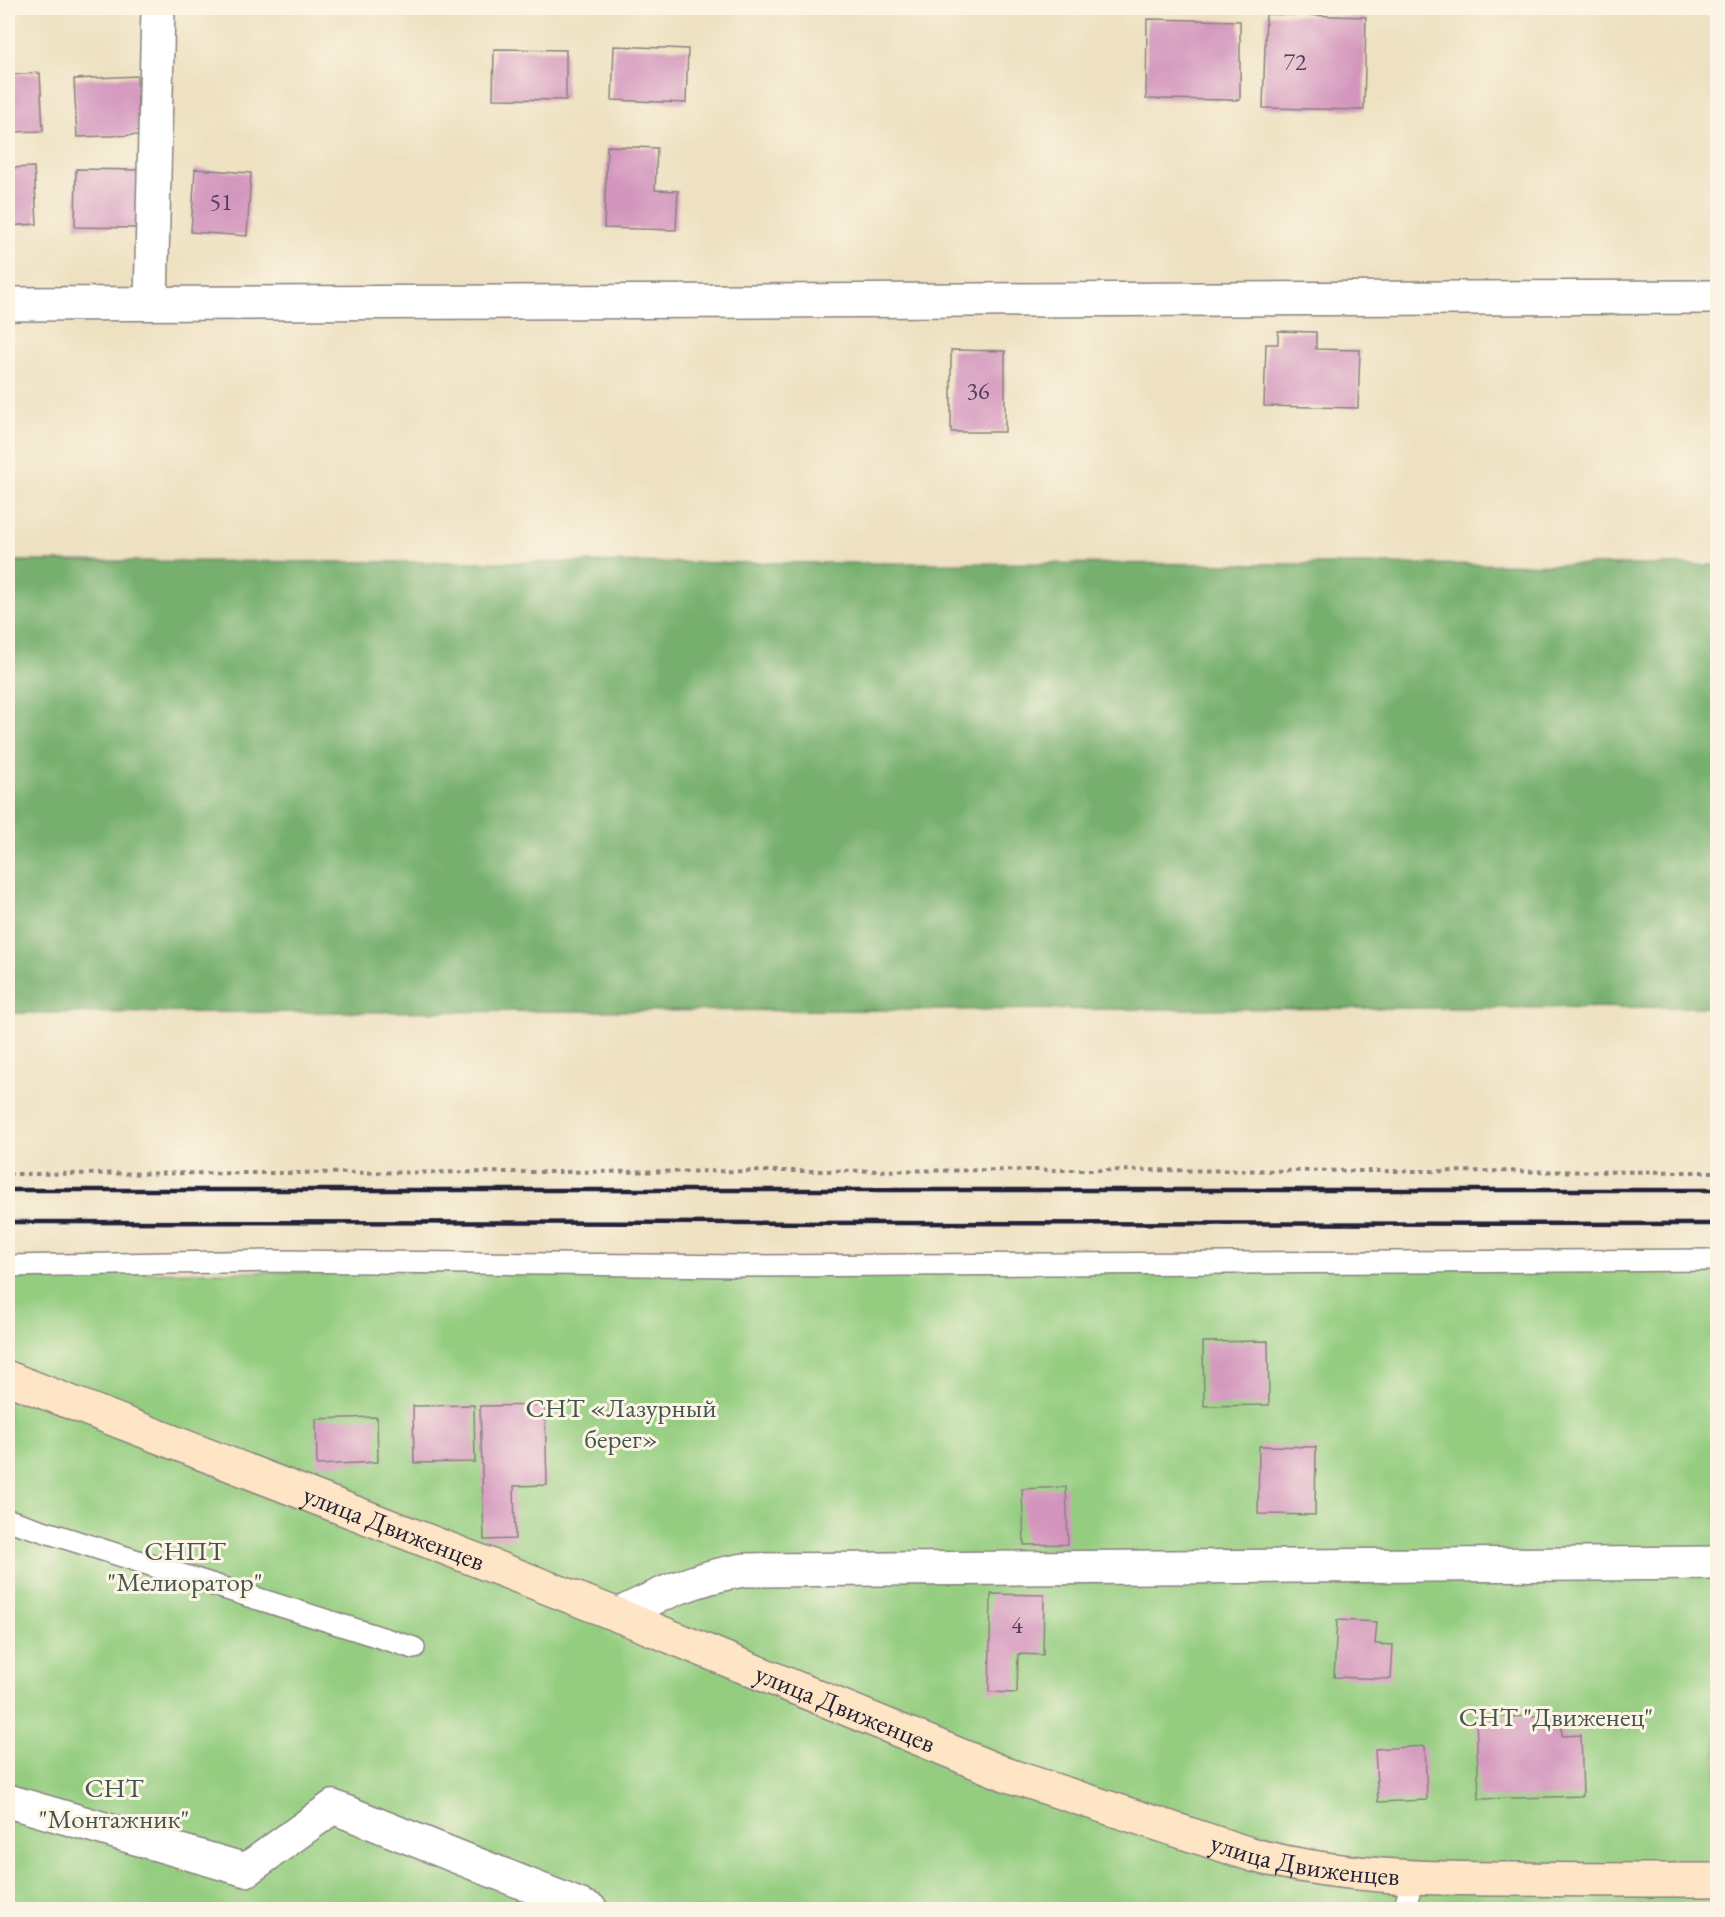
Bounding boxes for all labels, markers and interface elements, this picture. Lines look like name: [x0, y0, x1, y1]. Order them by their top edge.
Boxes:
house number: 72: [1283, 46, 1307, 77]
house number: 51: [209, 186, 233, 217]
house number: 36: [966, 375, 990, 406]
park label: СНТ «Лазурный берег»: [526, 1390, 716, 1456]
street label: улица Движенцев: [298, 1476, 490, 1579]
park label: СНПТ "Мелиоратор": [107, 1533, 263, 1599]
house number: 4: [1011, 1609, 1023, 1640]
street label: улица Движенцев: [750, 1655, 941, 1760]
park label: СНТ "Движенец": [1459, 1699, 1653, 1734]
park label: СНТ "Монтажник": [39, 1770, 189, 1836]
street label: улица Движенцев: [1206, 1824, 1401, 1893]

